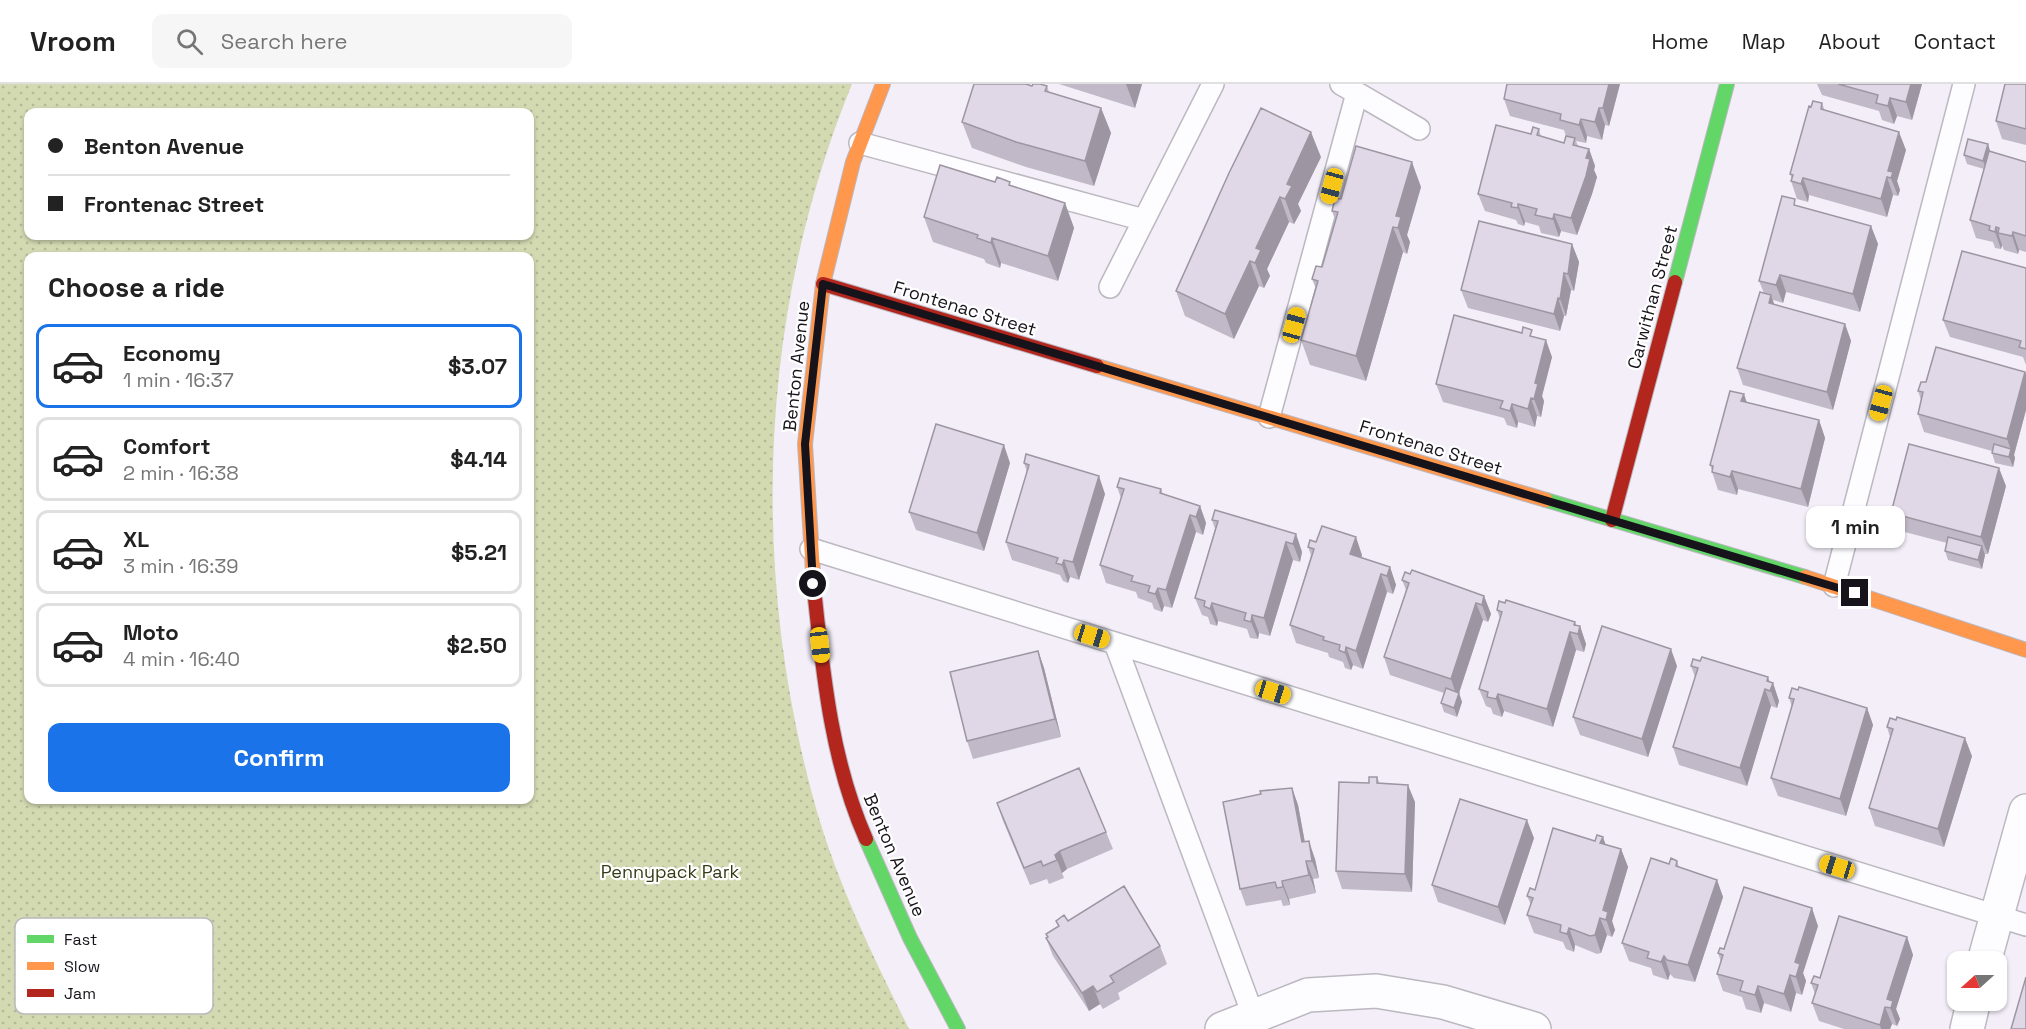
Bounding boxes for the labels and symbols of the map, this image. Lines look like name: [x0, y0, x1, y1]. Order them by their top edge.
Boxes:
car: [1319, 166, 1345, 206]
street label: Carwithan Street: [1622, 223, 1682, 371]
street label: Frontenac Street: [891, 275, 1039, 341]
street label: Benton Avenue: [778, 299, 814, 433]
car: [1281, 305, 1307, 345]
car: [1868, 383, 1894, 423]
street label: Frontenac Street: [1357, 414, 1505, 480]
callout: 1 min: [1806, 506, 1904, 548]
route start: [799, 570, 826, 597]
route end: [1841, 579, 1868, 606]
car: [1072, 622, 1112, 650]
car: [809, 626, 831, 664]
car: [1253, 678, 1293, 706]
street label: Benton Avenue: [859, 790, 931, 920]
car: [1817, 853, 1857, 881]
park label: Pennypack Park: [601, 860, 739, 883]
legend: [15, 918, 213, 1014]
text: Fast: [64, 929, 97, 950]
north arrow: [1947, 951, 2007, 1011]
text: Slow: [64, 956, 100, 977]
text: Jam: [64, 983, 96, 1004]

